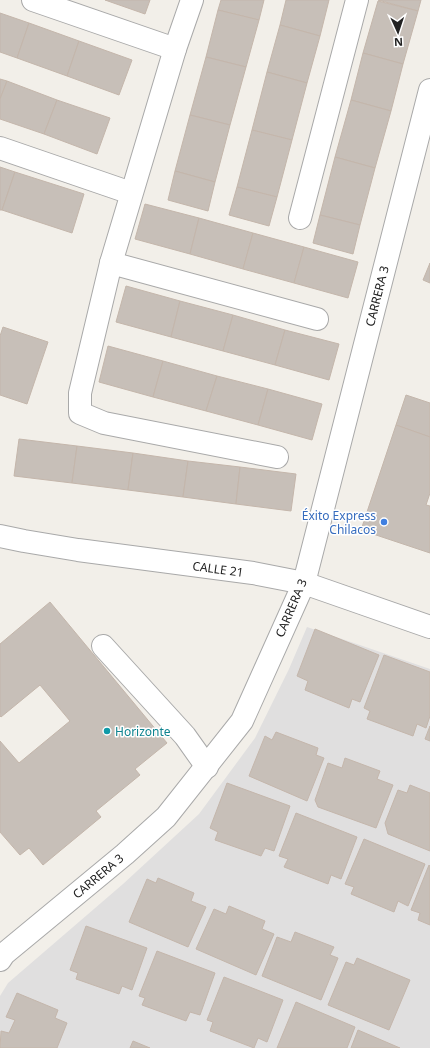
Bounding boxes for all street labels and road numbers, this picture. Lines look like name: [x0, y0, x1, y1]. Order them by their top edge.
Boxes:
street label: CARRERA 3: [361, 264, 393, 328]
street label: CALLE 21: [191, 557, 245, 581]
street label: CARRERA 3: [271, 576, 311, 640]
street label: CARRERA 3: [69, 849, 127, 902]

